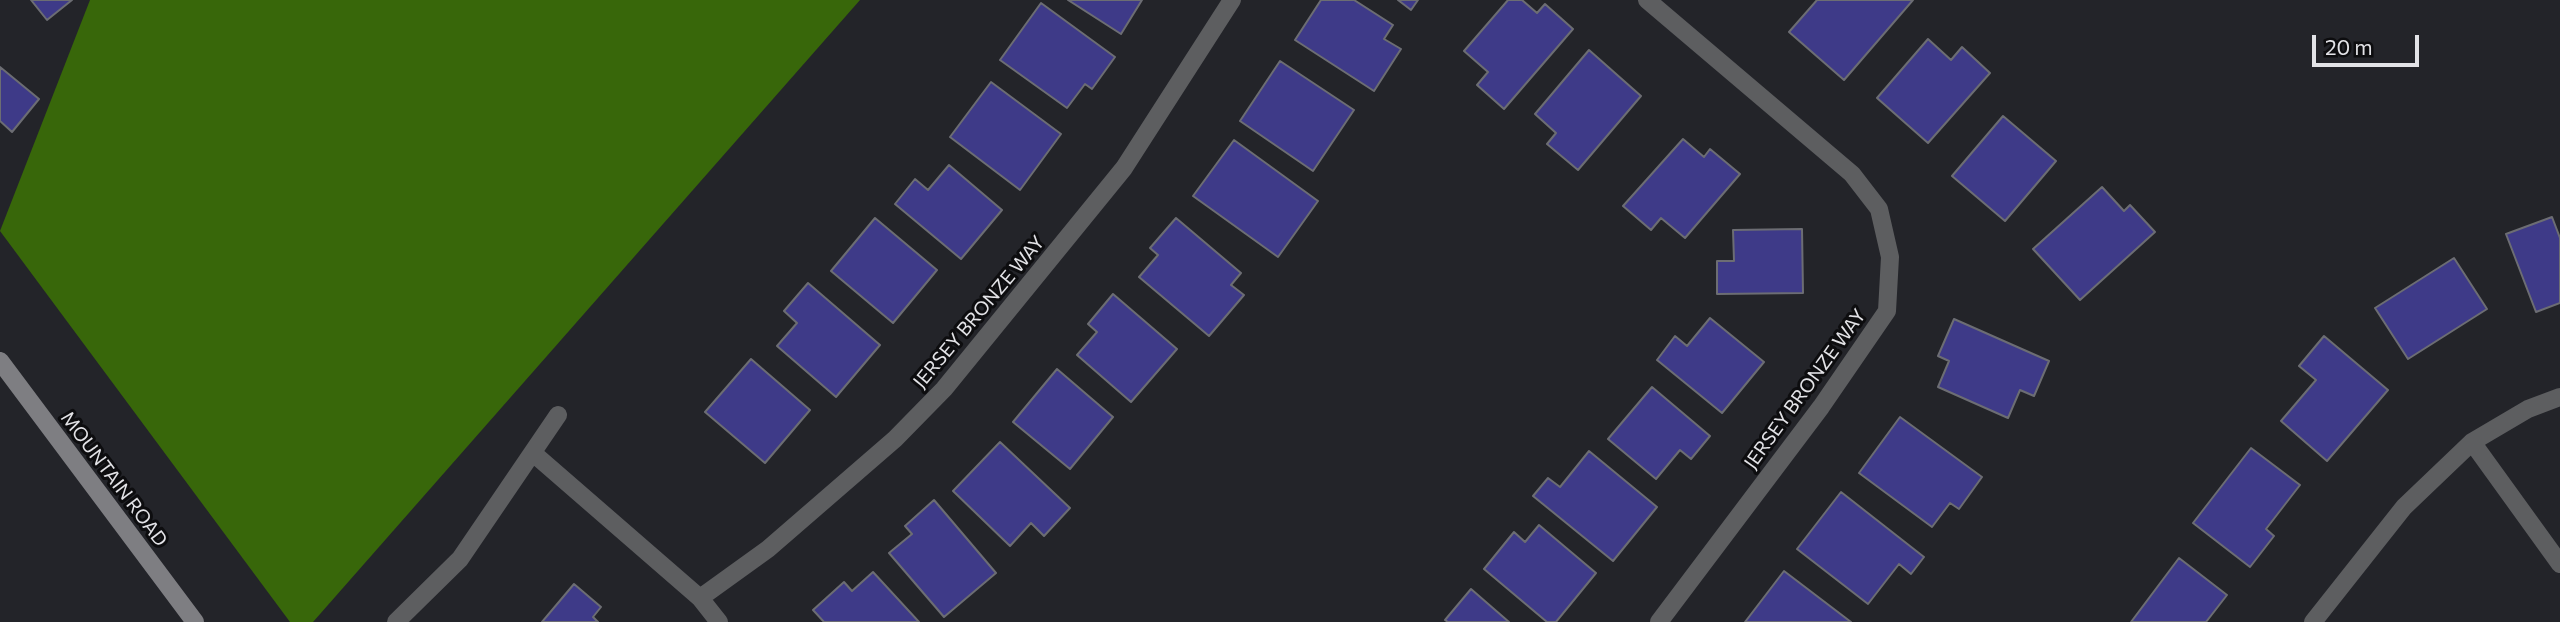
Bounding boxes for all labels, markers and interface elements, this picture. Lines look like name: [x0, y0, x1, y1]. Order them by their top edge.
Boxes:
scale bar: [2315, 21, 2422, 65]
text: 20 m: [2325, 34, 2373, 59]
street label: JERSEY BRONZE WAY: [909, 231, 1049, 393]
street label: JERSEY BRONZE WAY: [1739, 305, 1871, 473]
street label: MOUNTAIN ROAD: [56, 407, 172, 551]

